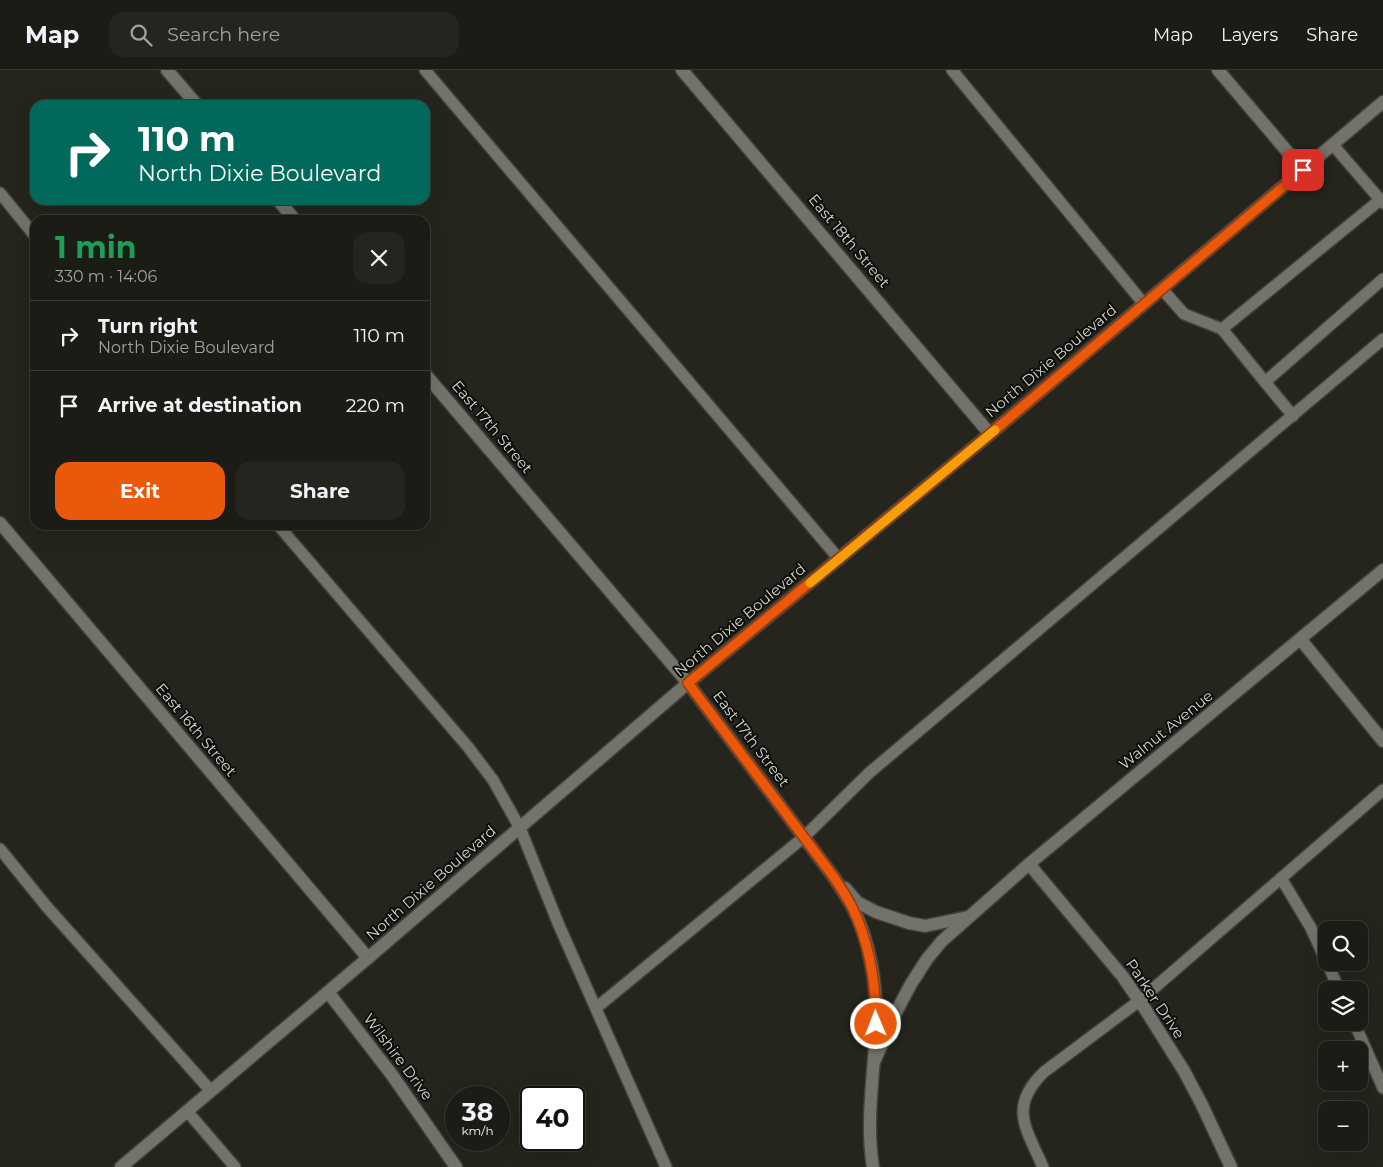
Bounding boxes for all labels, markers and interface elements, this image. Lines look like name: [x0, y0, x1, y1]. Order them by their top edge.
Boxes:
search box: [109, 12, 459, 57]
text: Map: [25, 20, 79, 49]
icon: search: [127, 21, 155, 49]
text: Search here: [167, 23, 280, 46]
text: Map: [1153, 24, 1193, 46]
text: Layers: [1221, 24, 1278, 46]
text: Share: [1306, 24, 1358, 46]
text: 110 m: [138, 117, 236, 160]
icon: right: [55, 120, 120, 185]
pin: [1282, 149, 1324, 191]
icon: arrive: [1289, 156, 1317, 184]
text: North Dixie Boulevard: [138, 160, 381, 187]
street label: East 18th Street: [805, 190, 894, 291]
text: 1 min: [55, 229, 136, 266]
button: close: [353, 232, 405, 284]
text: 330 m · 14:06: [55, 267, 157, 286]
street label: North Dixie Boulevard: [981, 300, 1120, 421]
text: Turn right: [98, 315, 198, 338]
icon: right: [55, 322, 83, 350]
text: 110 m: [354, 324, 405, 347]
text: North Dixie Boulevard: [98, 338, 275, 357]
street label: East 17th Street: [448, 376, 537, 477]
icon: arrive: [55, 392, 83, 420]
text: Arrive at destination: [98, 394, 302, 417]
text: 220 m: [346, 394, 405, 417]
button: Exit: [55, 462, 225, 520]
button: Share: [235, 462, 405, 520]
street label: North Dixie Boulevard: [670, 559, 809, 680]
street label: East 16th Street: [152, 679, 241, 780]
street label: Walnut Avenue: [1115, 686, 1217, 773]
street label: East 17th Street: [709, 687, 794, 791]
street label: North Dixie Boulevard: [362, 821, 500, 944]
map controls: [1318, 921, 1368, 1151]
button: search: [1318, 921, 1368, 971]
street label: Parker Drive: [1122, 955, 1189, 1042]
button: layers: [1318, 981, 1368, 1031]
position arrow: [849, 997, 901, 1049]
street label: Wilshire Drive: [359, 1009, 437, 1104]
button: +: [1318, 1041, 1368, 1091]
speed limit sign: 40: [520, 1086, 585, 1151]
text: 38: [462, 1097, 493, 1127]
button: −: [1318, 1101, 1368, 1151]
text: km/h: [461, 1123, 494, 1138]

